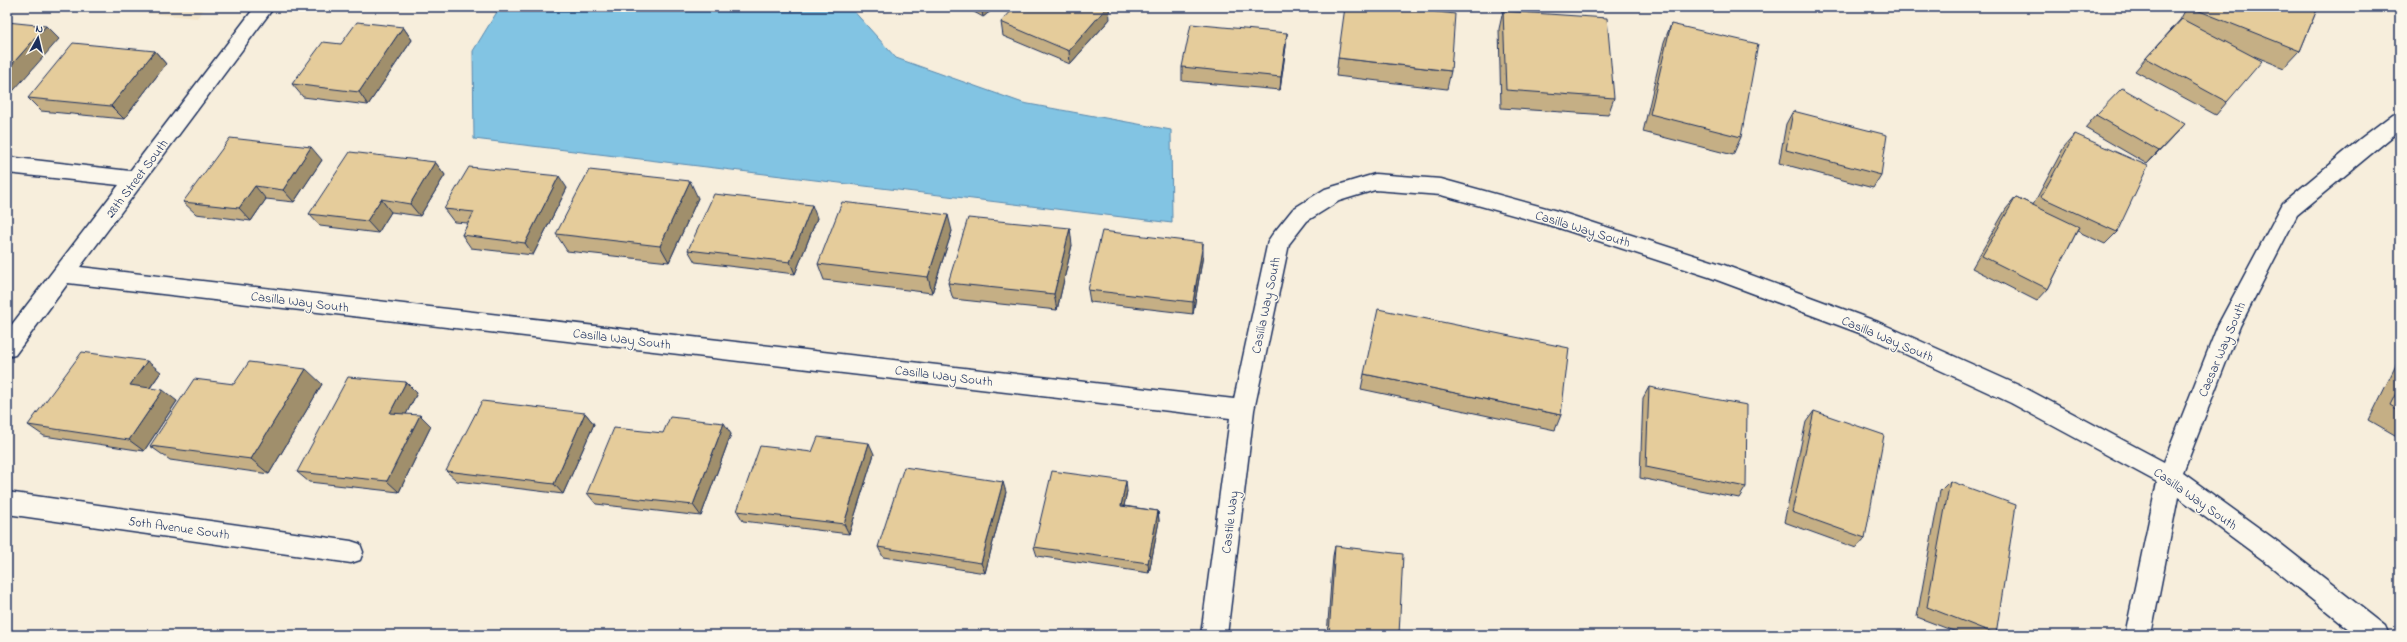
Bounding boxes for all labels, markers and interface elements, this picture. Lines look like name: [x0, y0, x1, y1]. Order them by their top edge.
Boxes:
north arrow: [18, 18, 58, 58]
text: N: [34, 21, 44, 38]
street label: 28th Street South: [101, 136, 173, 222]
street label: Casilla Way South: [1532, 206, 1632, 254]
street label: Casilla Way South: [1247, 255, 1287, 356]
street label: Casilla Way South: [250, 287, 350, 319]
street label: Caesar Way South: [2194, 299, 2252, 400]
street label: Casilla Way South: [1838, 311, 1936, 368]
street label: Casilla Way South: [572, 324, 672, 356]
street label: Casilla Way South: [894, 361, 994, 393]
street label: Casilla Way South: [2149, 463, 2241, 536]
street label: Castile Way: [1217, 490, 1245, 555]
street label: 50th Avenue South: [127, 512, 231, 545]

